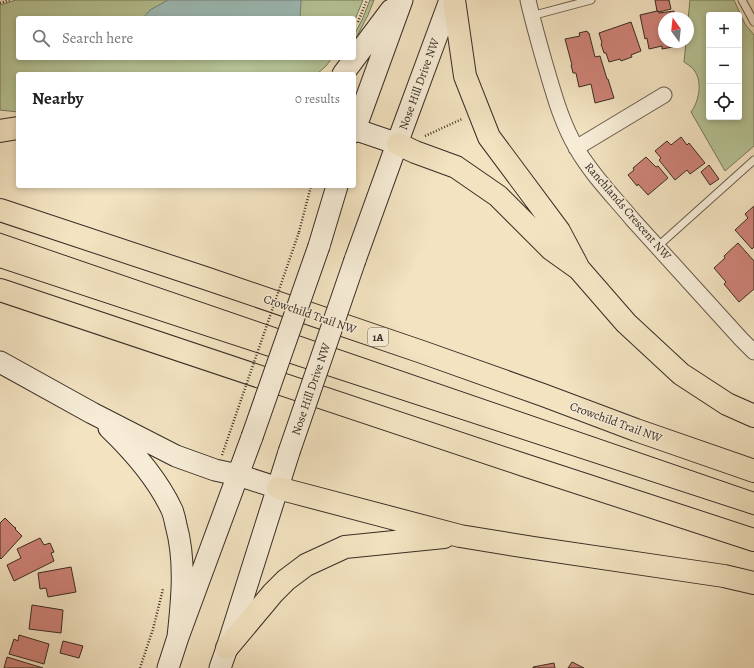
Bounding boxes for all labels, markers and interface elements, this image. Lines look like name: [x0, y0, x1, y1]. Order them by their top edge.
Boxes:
north arrow: [658, 12, 694, 48]
map controls: [706, 12, 742, 120]
button: +: [706, 12, 742, 48]
search box: [16, 16, 356, 60]
icon: search: [30, 27, 52, 49]
text: Search here: [62, 28, 133, 48]
street label: Nose Hill Drive NW: [395, 35, 443, 132]
button: −: [706, 48, 742, 84]
button: locate: [706, 84, 742, 120]
text: Nearby: [32, 87, 83, 110]
text: 0 results: [295, 90, 340, 107]
street label: Ranchlands Crescent NW: [581, 159, 675, 264]
street label: Crowchild Trail NW: [261, 291, 359, 338]
road number: 1A: [368, 328, 388, 346]
street label: Nose Hill Drive NW: [288, 340, 335, 437]
street label: Crowchild Trail NW: [568, 398, 665, 446]

